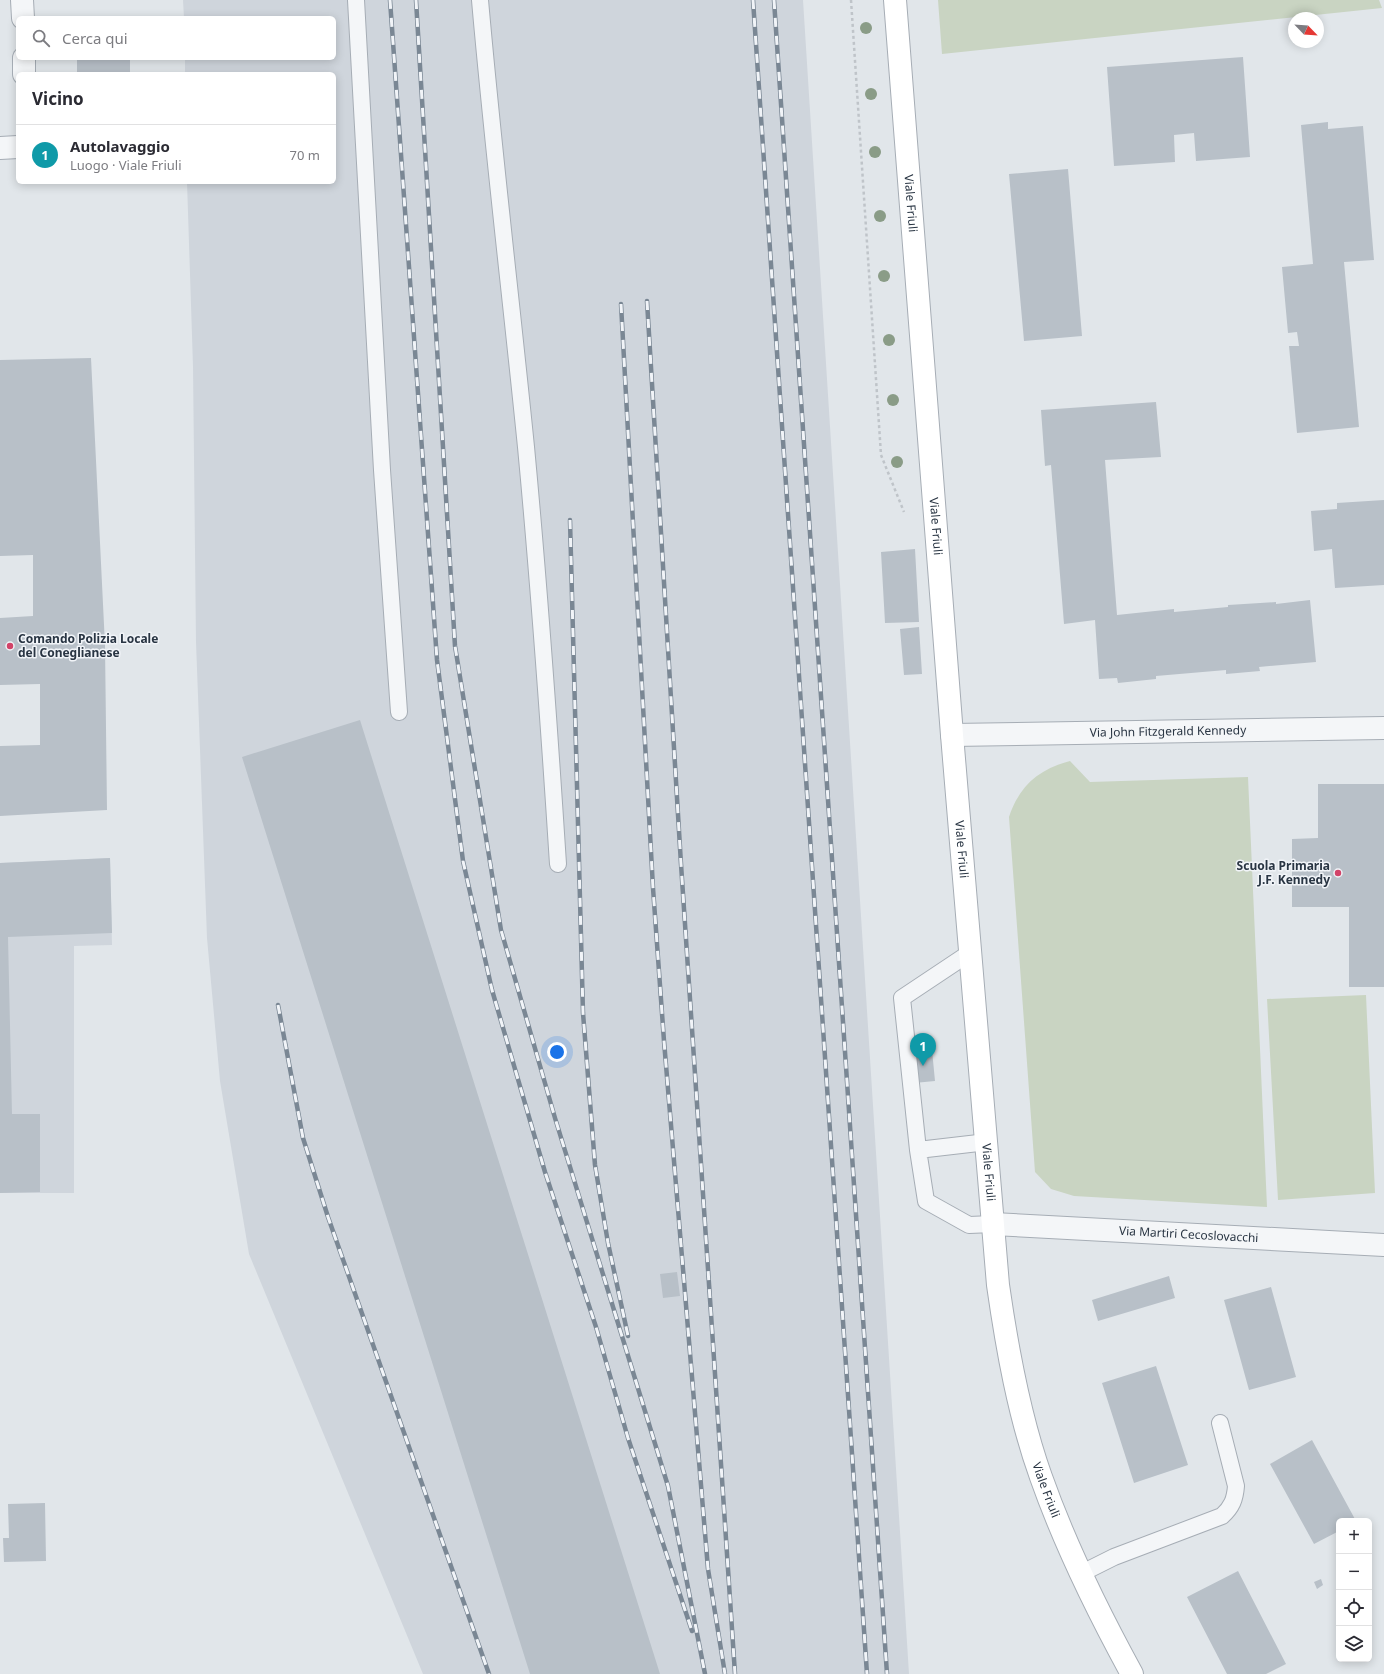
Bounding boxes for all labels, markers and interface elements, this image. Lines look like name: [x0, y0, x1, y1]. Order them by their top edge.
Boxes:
north arrow: [1288, 12, 1324, 48]
search box: [16, 16, 336, 60]
icon: search: [30, 27, 52, 49]
text: Cerca qui: [62, 28, 128, 48]
text: Vicino: [32, 87, 84, 110]
text: Autolavaggio: [70, 136, 170, 156]
text: 1: [41, 146, 49, 164]
text: 70 m: [290, 146, 320, 164]
text: Luogo · Viale Friuli: [70, 156, 182, 174]
street label: Viale Friuli: [901, 174, 922, 233]
street label: Viale Friuli: [926, 497, 947, 556]
place label: Comando Polizia Locale del Coneglianese: [18, 630, 158, 661]
marker: Comando Polizia Locale del Coneglianese: [5, 641, 15, 651]
street label: Via John Fitzgerald Kennedy: [1090, 721, 1247, 741]
street label: Viale Friuli: [951, 820, 973, 879]
place label: Scuola Primaria J.F. Kennedy: [1237, 857, 1330, 888]
marker: Scuola Primaria J.F. Kennedy: [1333, 868, 1343, 878]
pin: 1: [910, 1033, 936, 1066]
your location: [547, 1042, 567, 1062]
street label: Viale Friuli: [978, 1143, 1000, 1202]
street label: Via Martiri Cecoslovacchi: [1119, 1222, 1259, 1246]
street label: Viale Friuli: [1028, 1460, 1064, 1520]
map controls: [1336, 1518, 1372, 1662]
button: +: [1336, 1518, 1372, 1554]
button: −: [1336, 1554, 1372, 1590]
button: locate: [1336, 1590, 1372, 1626]
button: layers: [1336, 1626, 1372, 1662]

